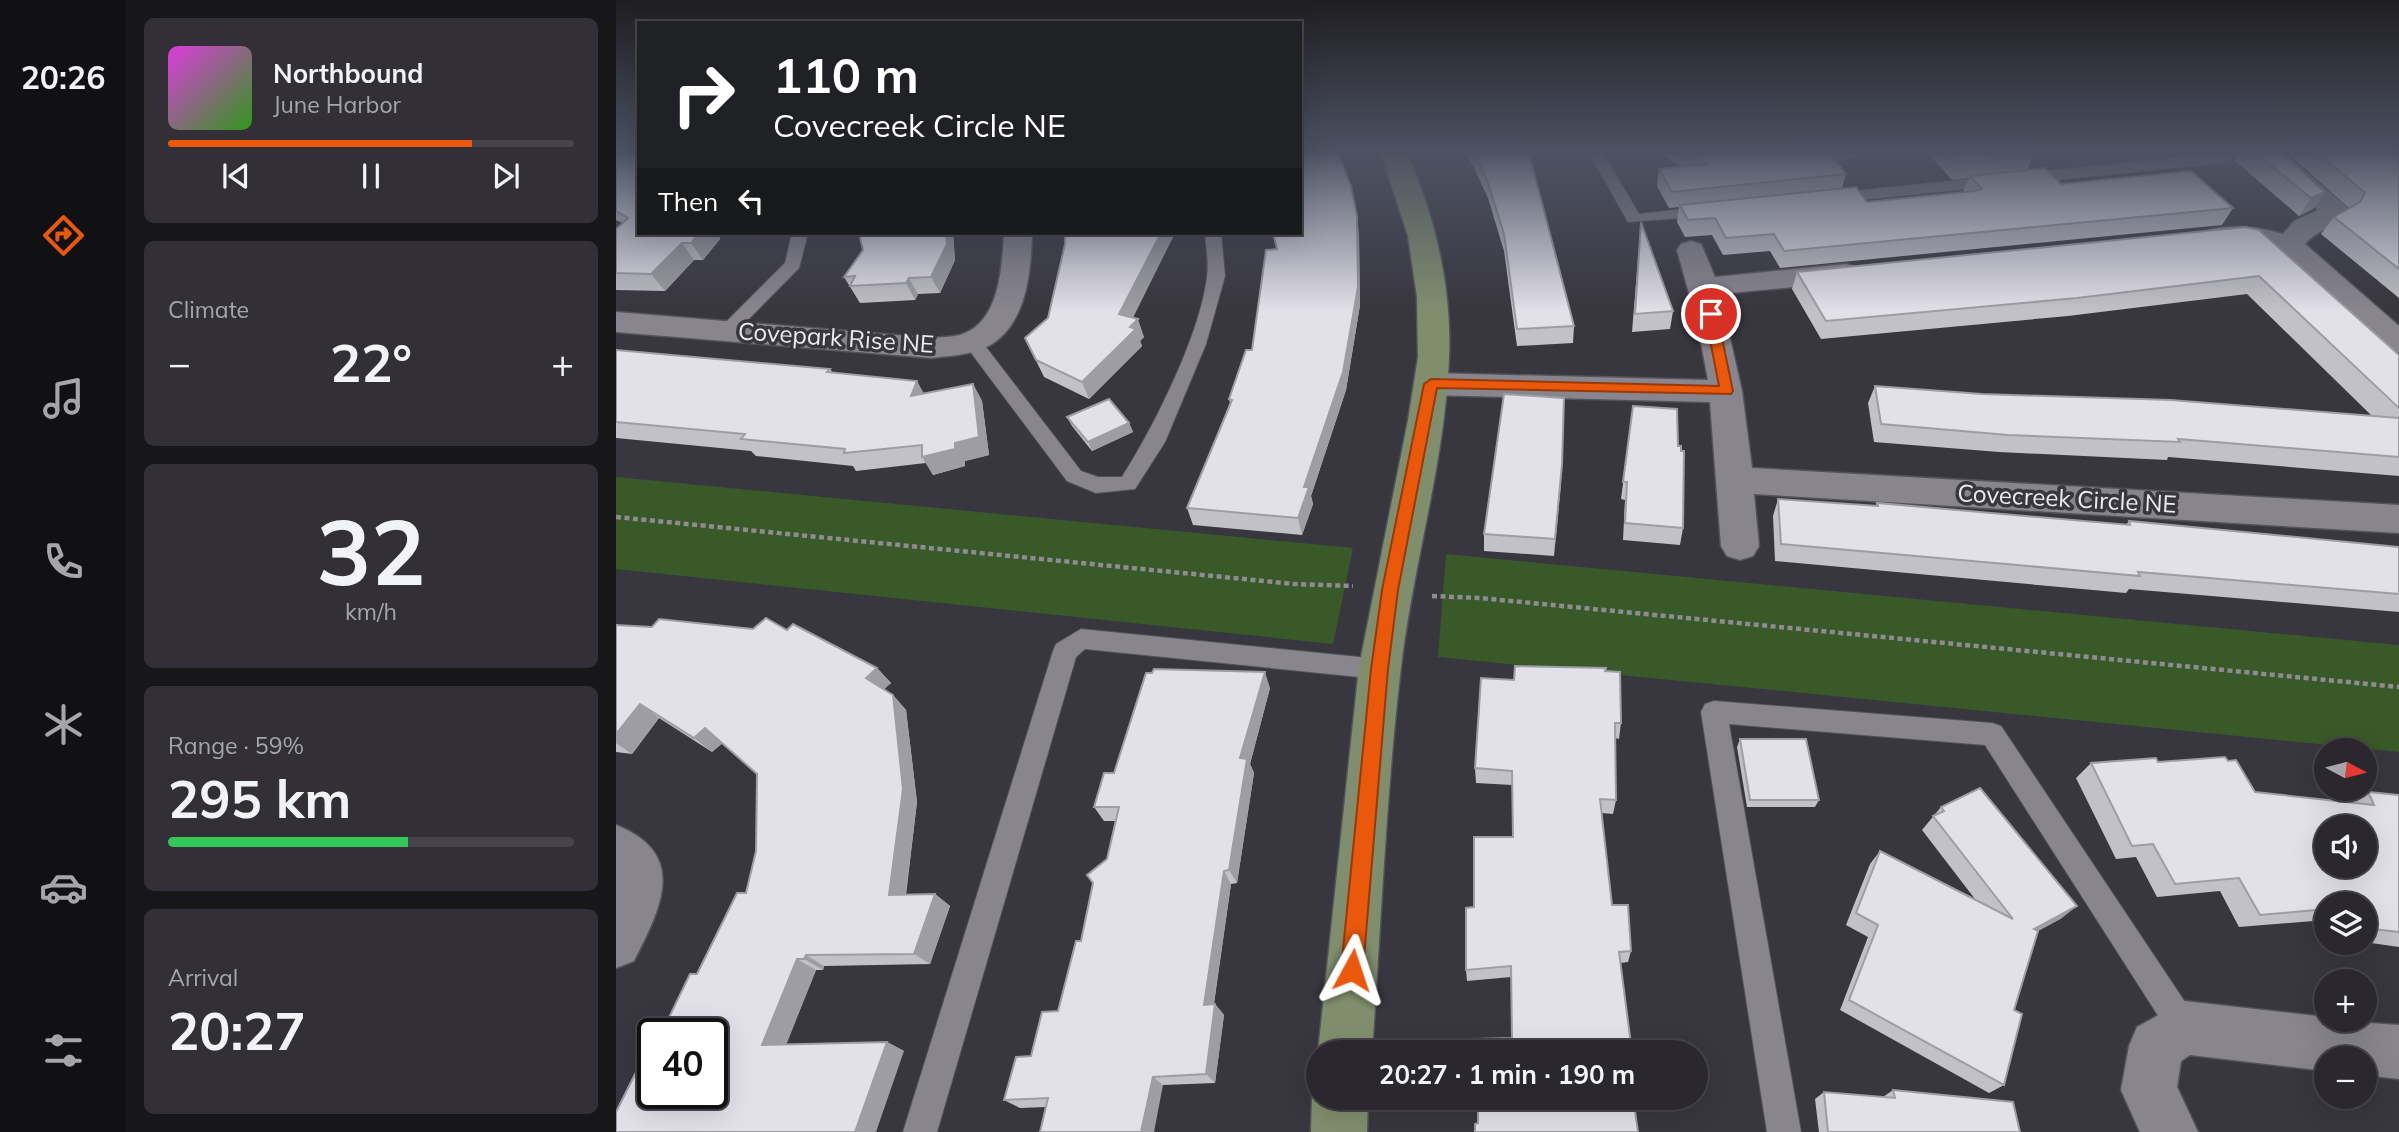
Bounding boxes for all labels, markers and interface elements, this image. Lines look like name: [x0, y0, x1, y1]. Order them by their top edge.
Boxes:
text: 110 m: [773, 44, 919, 105]
icon: right: [658, 49, 749, 140]
text: 20:26: [21, 57, 105, 97]
text: Northbound: [273, 57, 423, 90]
text: June Harbor: [273, 90, 401, 119]
text: Covecreek Circle NE: [773, 105, 1066, 145]
icon: previous: [217, 157, 255, 195]
icon: pause: [352, 157, 390, 195]
icon: next: [487, 157, 525, 195]
icon: left: [732, 182, 770, 220]
text: Then: [658, 185, 718, 218]
icon: directions: [39, 211, 88, 260]
pin: [1681, 284, 1741, 344]
text: Climate: [168, 295, 249, 324]
icon: arrive: [1692, 295, 1730, 333]
street label: Covepark Rise NE: [737, 315, 935, 359]
text: 22°: [330, 330, 412, 395]
text: −: [168, 339, 191, 387]
text: +: [551, 339, 574, 387]
icon: music: [39, 374, 88, 423]
street label: Covecreek Circle NE: [1957, 477, 2177, 519]
text: 32: [316, 494, 426, 608]
icon: phone: [39, 537, 88, 586]
text: km/h: [345, 597, 397, 626]
icon: climate: [39, 700, 88, 749]
text: Range · 59%: [168, 731, 304, 760]
north arrow: [2314, 738, 2376, 802]
map controls: [2314, 738, 2377, 1109]
text: 295 km: [168, 766, 351, 831]
button: sound: [2314, 815, 2377, 878]
icon: car: [39, 863, 88, 912]
button: layers: [2314, 892, 2377, 955]
position arrow: [1315, 933, 1389, 1007]
text: Arrival: [168, 963, 238, 992]
button: +: [2314, 969, 2377, 1032]
text: 20:27: [168, 998, 306, 1063]
speed limit sign: 40: [637, 1018, 728, 1109]
icon: filters: [39, 1026, 88, 1075]
button: −: [2314, 1046, 2377, 1109]
text: 20:27 · 1 min · 190 m: [1379, 1058, 1635, 1091]

